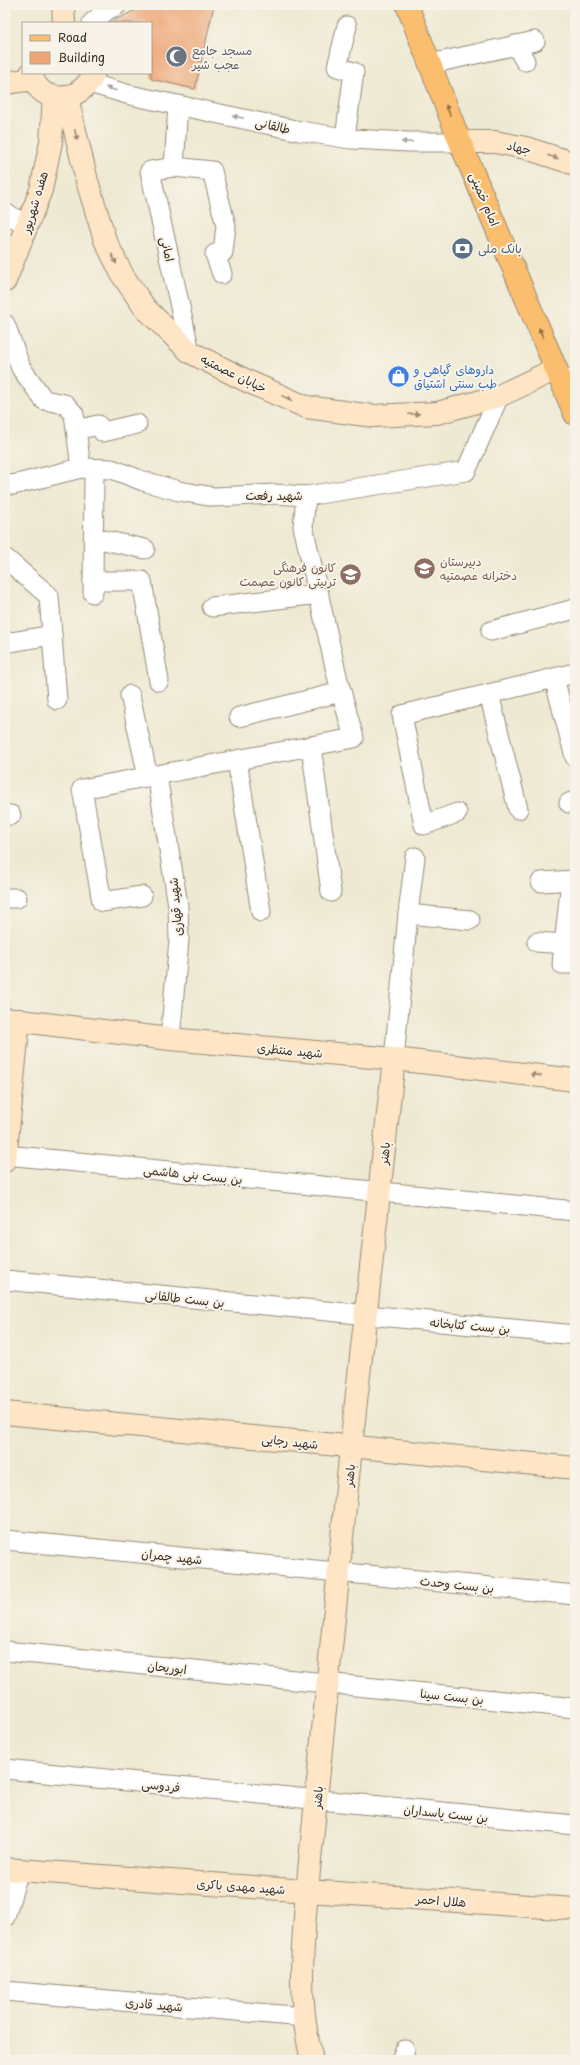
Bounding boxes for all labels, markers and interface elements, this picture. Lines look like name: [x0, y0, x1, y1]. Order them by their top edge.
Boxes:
legend: [22, 22, 152, 74]
text: Road: [58, 28, 87, 46]
place label: مسجد جامع عجب شیر: [191, 41, 252, 73]
mosque icon: مسجد جامع عجب شیر: [164, 44, 190, 70]
text: Building: [58, 48, 105, 66]
one-way arrow: [104, 86, 116, 92]
one-way arrow: [444, 103, 450, 115]
street label: طالقانی: [254, 112, 292, 138]
one-way arrow: [231, 114, 244, 120]
one-way arrow: [74, 129, 80, 141]
street label: جهاد: [505, 136, 533, 158]
one-way arrow: [400, 139, 413, 145]
one-way arrow: [548, 154, 560, 160]
street label: هفده شهریور: [16, 169, 52, 236]
street label: امام خمینی: [465, 169, 504, 229]
street label: امانی: [156, 235, 180, 263]
bank icon: بانک ملی: [450, 235, 476, 261]
place label: بانک ملی: [478, 239, 522, 257]
one-way arrow: [111, 253, 118, 265]
one-way arrow: [538, 328, 544, 339]
street label: خیابان عصمتیه: [198, 349, 270, 397]
place label: داروهای گیاهی و طب سنتی اشتیاق: [413, 360, 497, 392]
shop icon: داروهای گیاهی و طب سنتی اشتیاق: [385, 363, 411, 389]
one-way arrow: [281, 395, 293, 402]
one-way arrow: [408, 410, 420, 417]
street label: شهید رفعت: [245, 486, 303, 504]
place label: دبیرستان دخترانه عصمتیه: [440, 552, 517, 584]
school or university icon: دبیرستان دخترانه عصمتیه: [411, 555, 437, 581]
place label: کانون فرهنگی تربیتی کانون عصمت: [239, 558, 336, 590]
school or university icon: کانون فرهنگی تربیتی کانون عصمت: [338, 561, 364, 587]
street label: شهید قهاری: [163, 877, 187, 937]
street label: شهید منتظری: [257, 1038, 323, 1062]
one-way arrow: [530, 1072, 542, 1078]
street label: باهنر: [374, 1141, 394, 1166]
street label: بن بست بنی هاشمی: [143, 1160, 243, 1188]
street label: بن بست طالقانی: [144, 1285, 226, 1311]
street label: بن بست کتابخانه: [429, 1313, 511, 1337]
street label: شهید رجایی: [261, 1429, 319, 1453]
street label: باهنر: [339, 1463, 359, 1488]
street label: شهید چمران: [141, 1544, 203, 1568]
street label: بن بست وحدت: [419, 1571, 495, 1597]
street label: ابوریحان: [146, 1656, 188, 1678]
street label: بن بست سینا: [419, 1684, 485, 1708]
street label: فردوسی: [141, 1774, 181, 1796]
street label: باهنر: [307, 1785, 327, 1810]
street label: بن بست پاسداران: [403, 1800, 489, 1826]
street label: شهید مهدی باکری: [196, 1874, 286, 1898]
street label: هلال احمر: [414, 1889, 467, 1911]
street label: شهید قادری: [125, 1993, 183, 2015]

